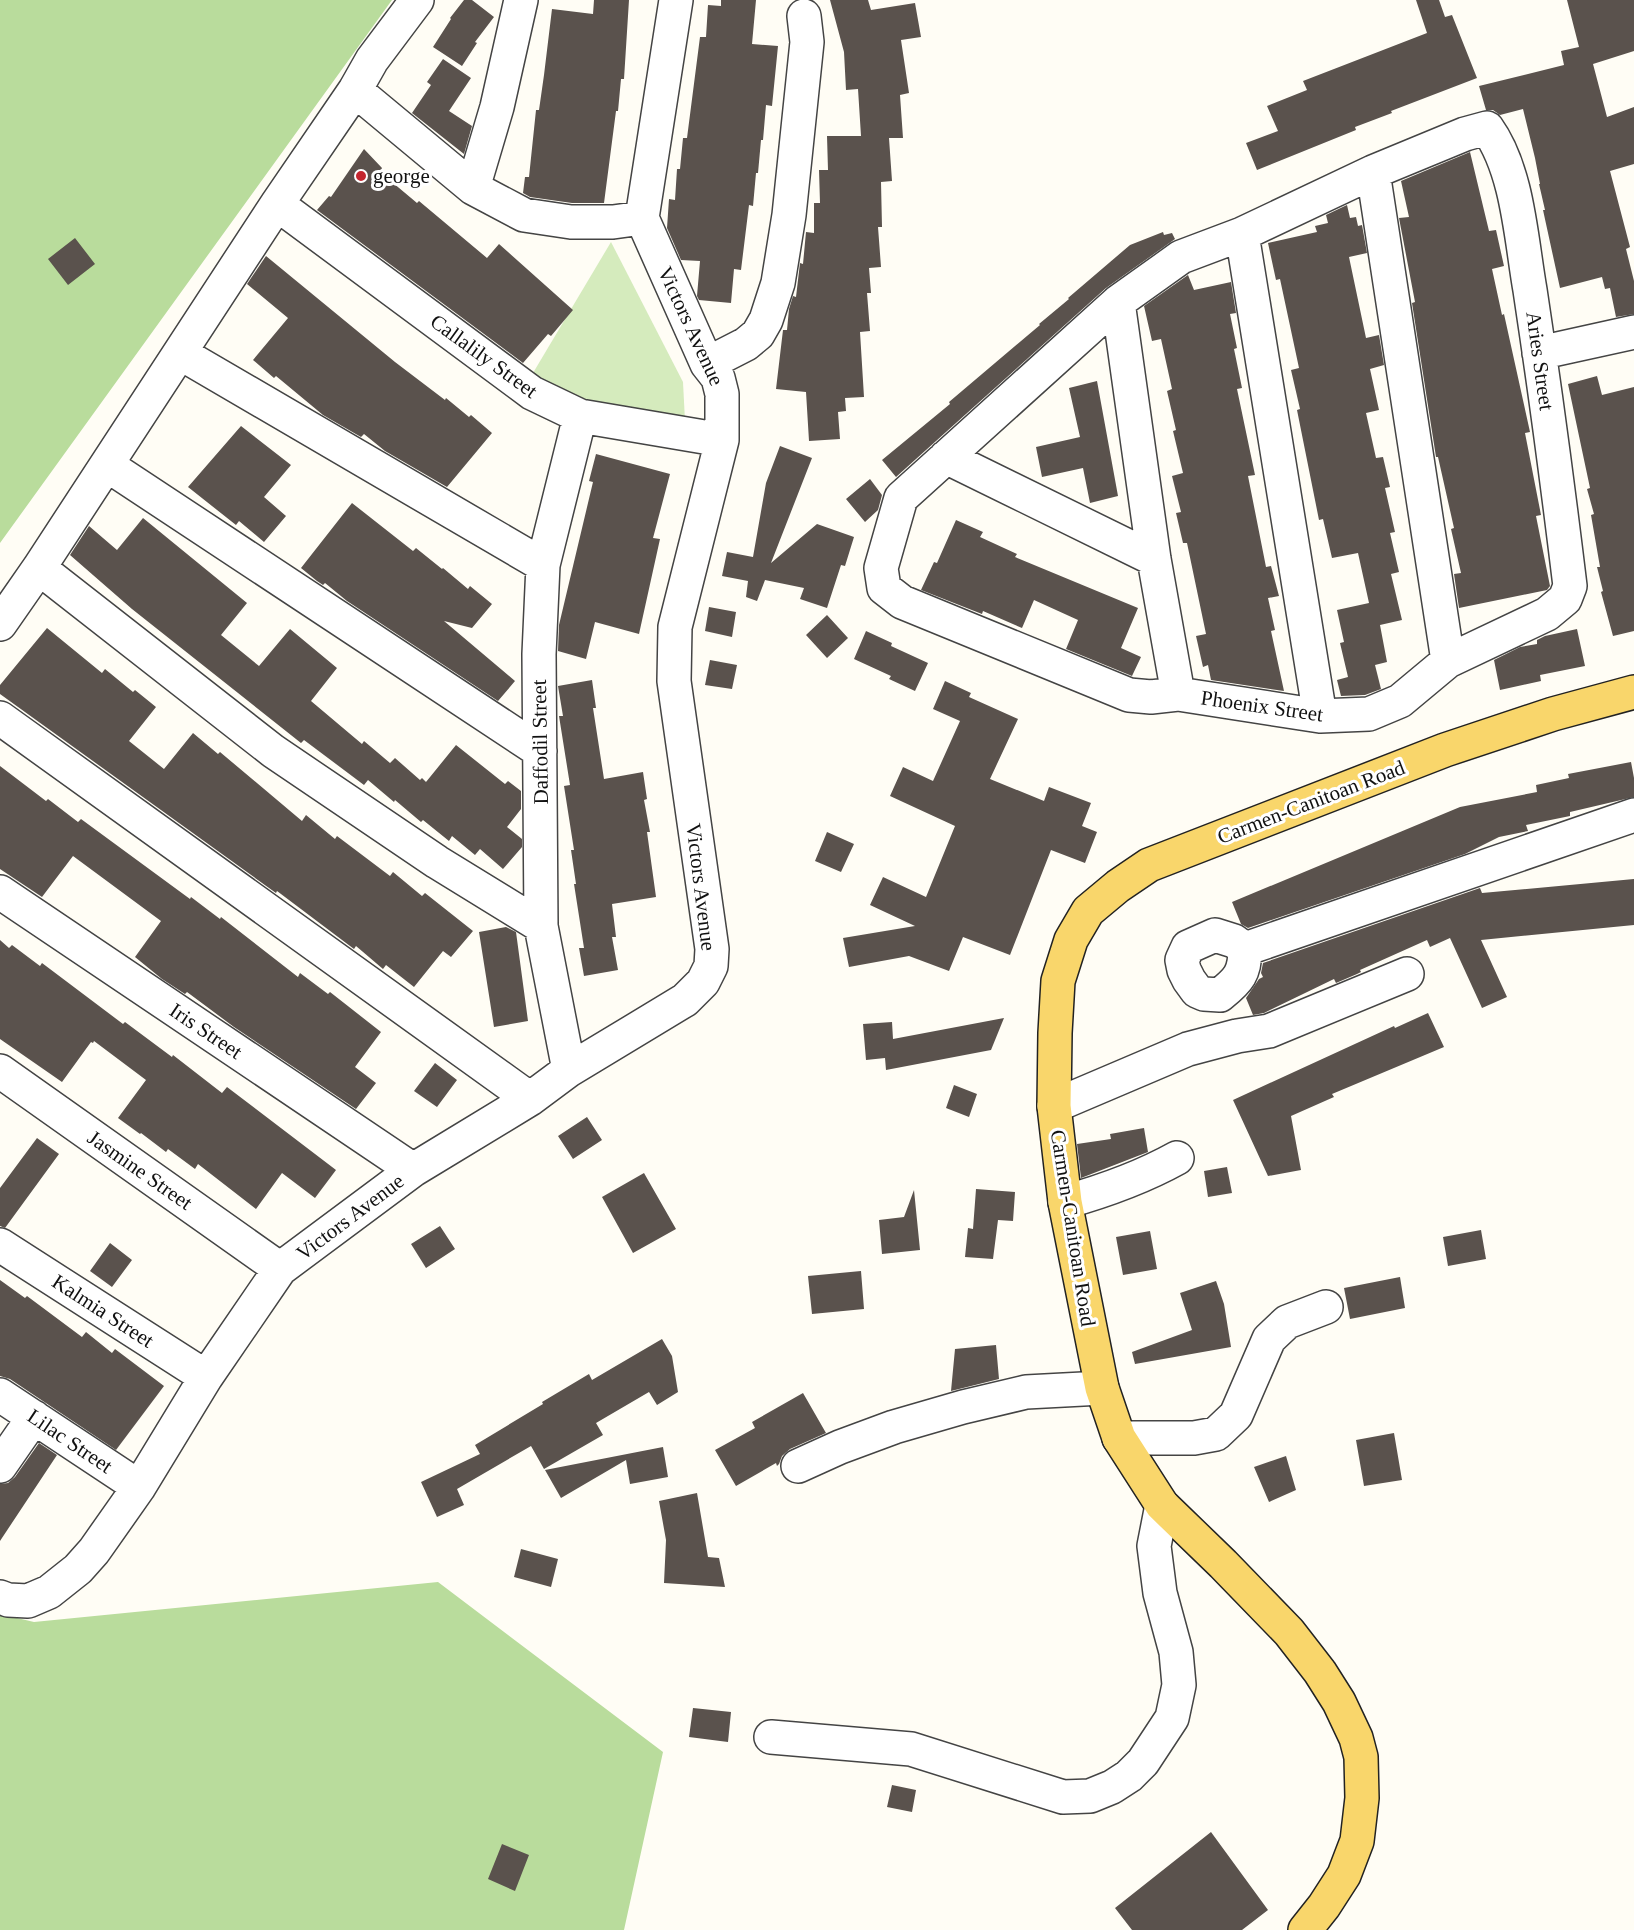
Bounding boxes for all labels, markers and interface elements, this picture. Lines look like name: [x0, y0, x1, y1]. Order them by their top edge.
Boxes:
place label: george: [373, 164, 430, 188]
marker: george: [354, 169, 368, 183]
street label: Victors Avenue: [653, 263, 729, 389]
street label: Callalily Street: [426, 309, 542, 403]
street label: Aries Street: [1521, 310, 1559, 412]
street label: Daffodil Street: [527, 679, 553, 805]
street label: Phoenix Street: [1199, 686, 1325, 726]
street label: Carmen-Canitoan Road: [1214, 755, 1409, 849]
street label: Victors Avenue: [681, 822, 721, 952]
street label: Iris Street: [165, 998, 247, 1064]
street label: Jasmine Street: [83, 1125, 197, 1215]
street label: Carmen-Canitoan Road: [1046, 1128, 1100, 1329]
street label: Victors Avenue: [292, 1169, 408, 1265]
street label: Kalmia Street: [48, 1269, 158, 1353]
street label: Lilac Street: [23, 1404, 117, 1478]

